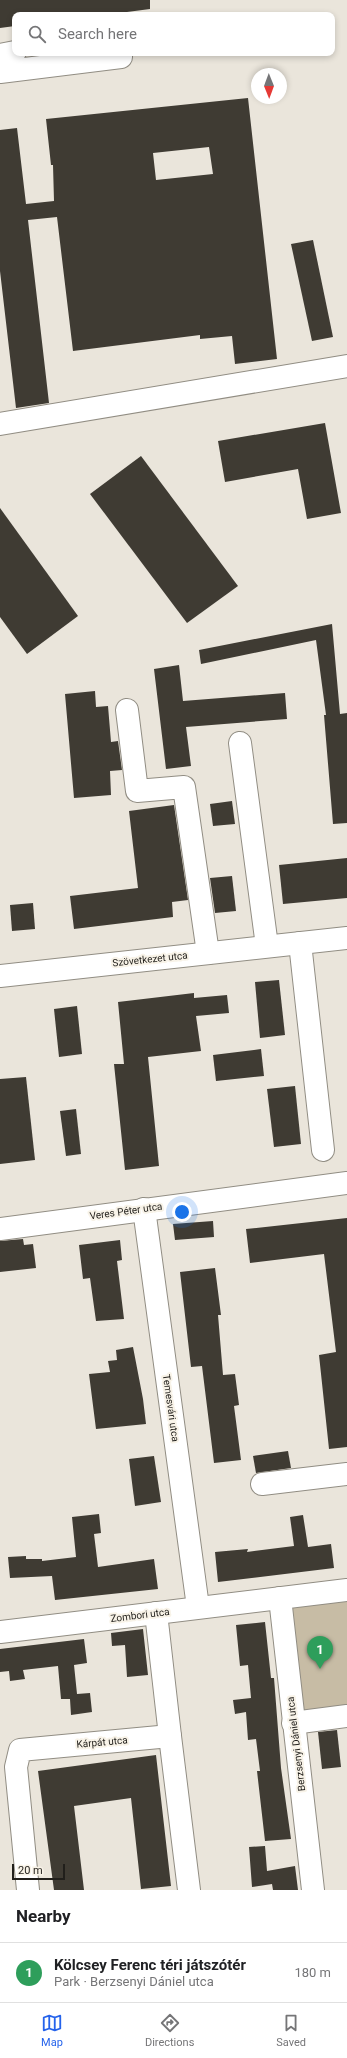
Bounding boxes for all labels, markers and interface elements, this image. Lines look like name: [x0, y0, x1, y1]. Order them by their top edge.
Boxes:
search box: [12, 12, 335, 56]
icon: search: [26, 23, 48, 45]
text: Search here: [58, 25, 137, 43]
north arrow: [251, 68, 287, 104]
street label: Szövetkezet utca: [112, 950, 188, 968]
street label: Veres Péter utca: [89, 1200, 163, 1222]
your location: [172, 1202, 192, 1222]
street label: Temesvári utca: [161, 1374, 181, 1442]
street label: Zombori utca: [110, 1606, 170, 1624]
pin: 1: [307, 1636, 333, 1669]
street label: Berzsenyi Dániel utca: [285, 1696, 307, 1792]
street label: Kárpát utca: [76, 1734, 128, 1750]
scale bar: [12, 1862, 65, 1881]
text: 20 m: [18, 1864, 43, 1877]
text: Nearby: [16, 1906, 71, 1926]
text: Kölcsey Ferenc téri játszótér: [54, 1956, 246, 1974]
text: 1: [25, 1965, 33, 1980]
text: 180 m: [294, 1965, 331, 1980]
text: Park · Berzsenyi Dániel utca: [54, 1974, 214, 1989]
tab: Map: [41, 2012, 63, 2049]
tab: Directions: [145, 2012, 194, 2049]
tab: Saved: [276, 2012, 306, 2049]

